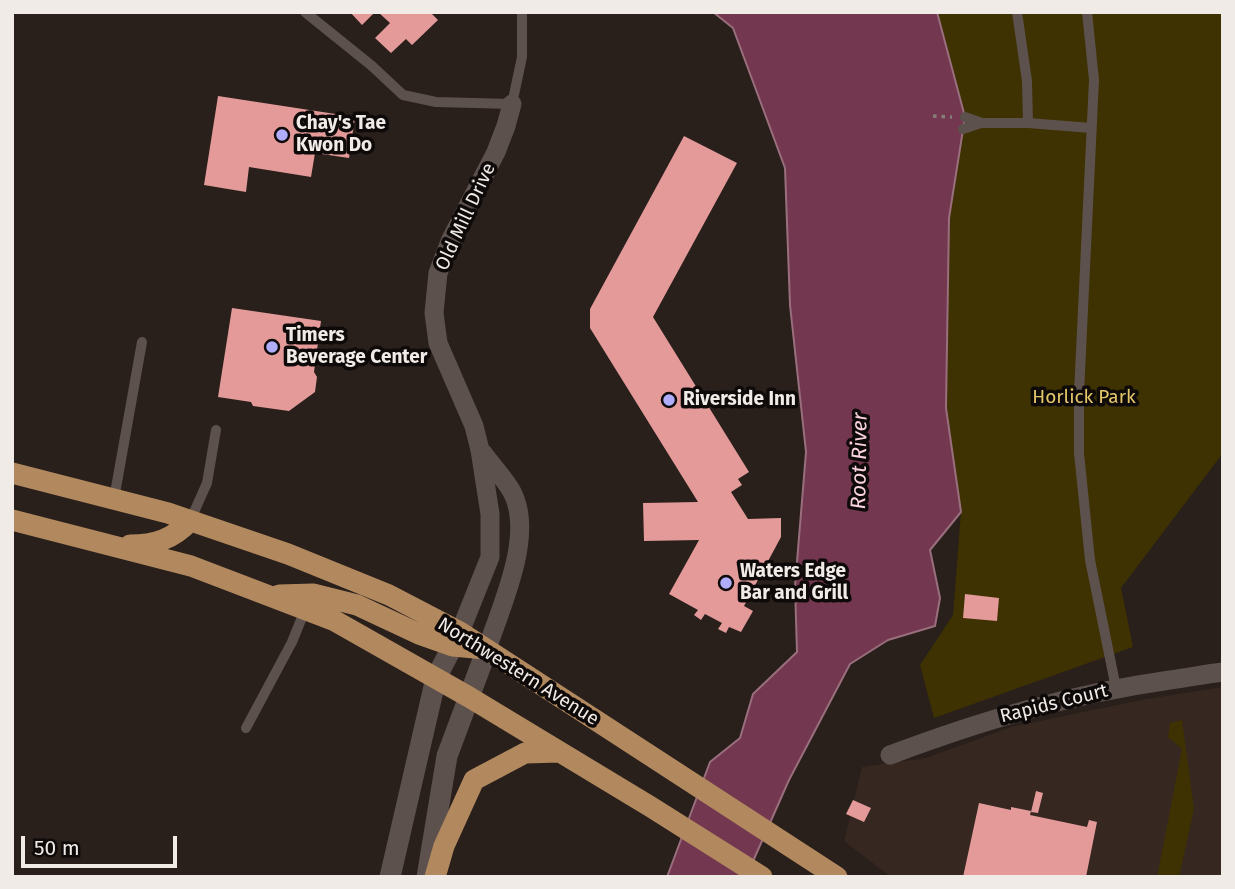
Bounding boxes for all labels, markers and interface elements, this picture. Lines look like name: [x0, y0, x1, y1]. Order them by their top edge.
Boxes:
place label: Chay's Tae Kwon Do: [296, 113, 386, 157]
marker: Chay's Tae Kwon Do: [274, 127, 290, 143]
street label: Old Mill Drive: [431, 160, 501, 274]
place label: Timers Beverage Center: [286, 325, 427, 369]
marker: Timers Beverage Center: [264, 339, 280, 355]
park label: Horlick Park: [1032, 387, 1136, 409]
place label: Riverside Inn: [683, 389, 796, 411]
marker: Riverside Inn: [661, 392, 677, 408]
water label: Root River: [847, 412, 873, 510]
place label: Waters Edge Bar and Grill: [740, 561, 848, 605]
marker: Waters Edge Bar and Grill: [718, 575, 734, 591]
street label: Northwestern Avenue: [433, 613, 603, 731]
street label: Rapids Court: [998, 680, 1110, 728]
scale bar: [24, 822, 180, 866]
text: 50 m: [34, 835, 80, 861]

